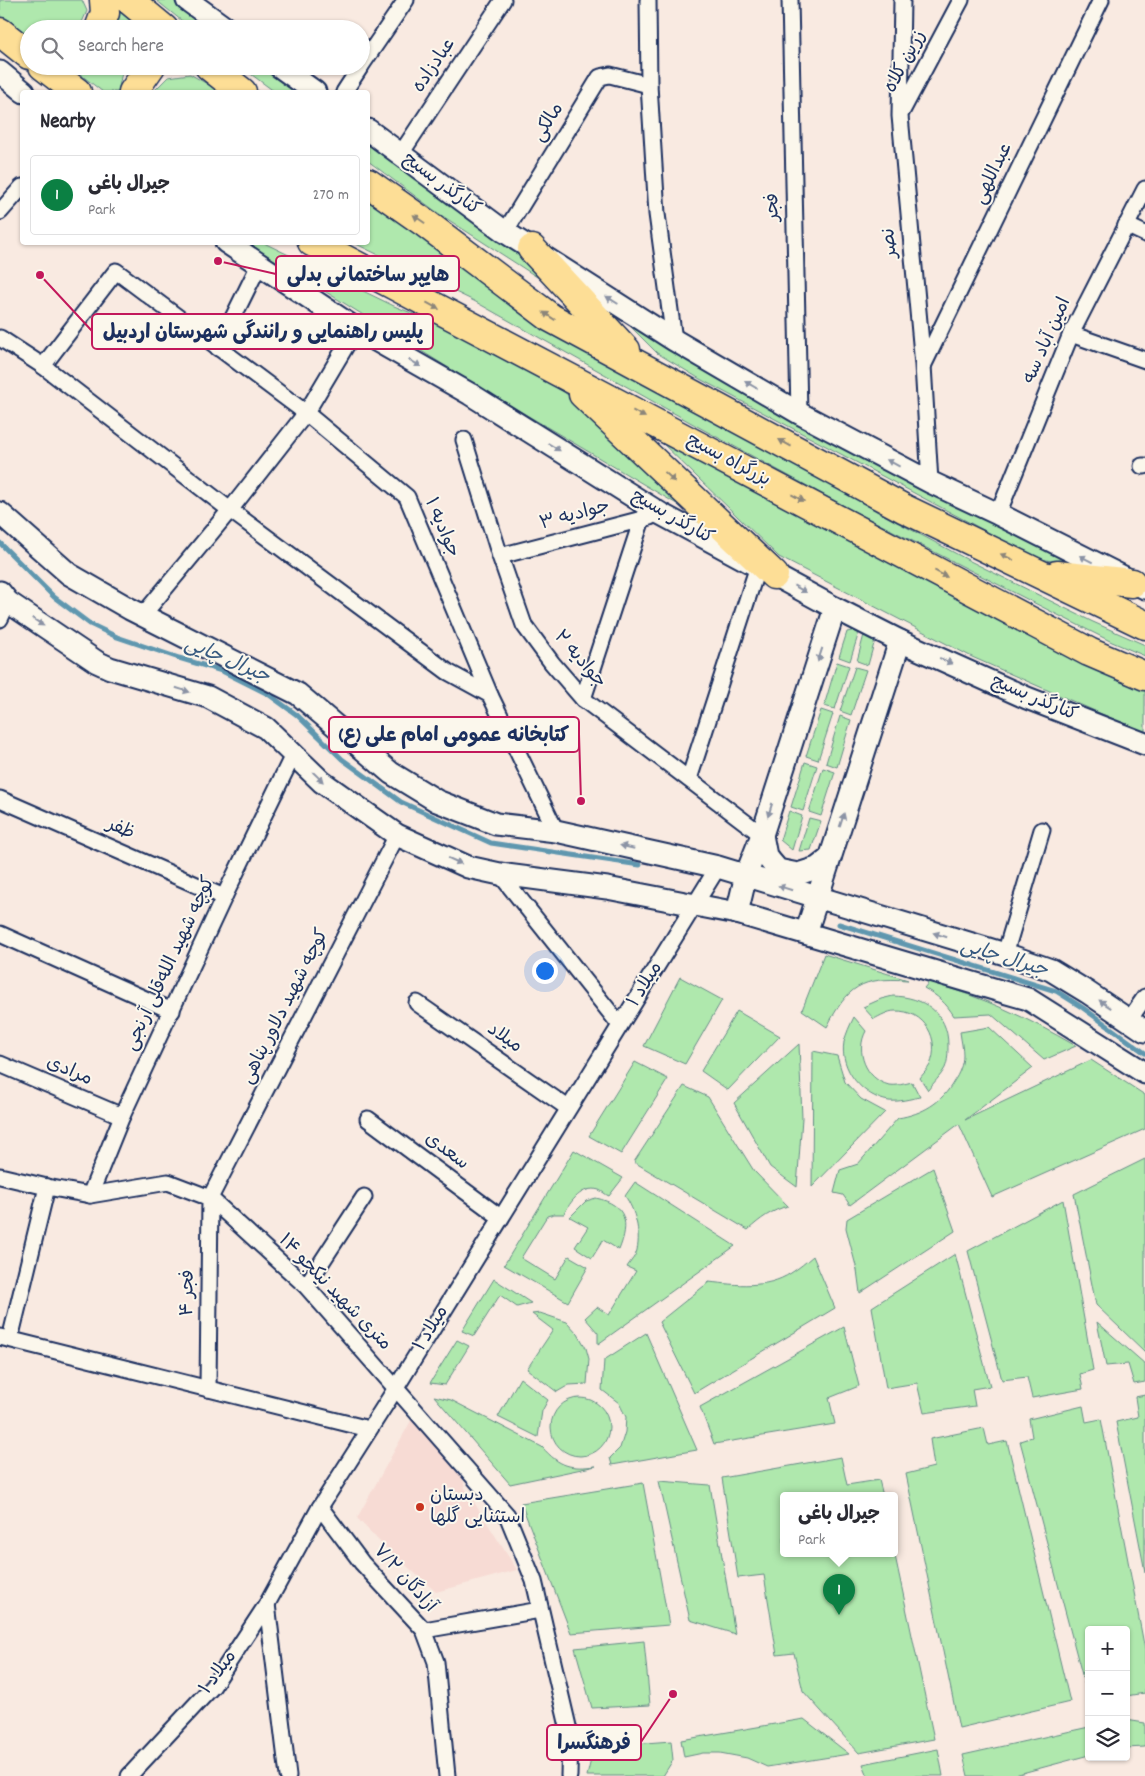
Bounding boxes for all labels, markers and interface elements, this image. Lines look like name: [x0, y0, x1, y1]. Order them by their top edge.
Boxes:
search box: [20, 20, 370, 75]
street label: زرین کلاه: [878, 26, 934, 98]
street label: عبادزاده: [407, 33, 463, 99]
icon: search: [38, 34, 66, 62]
text: Search here: [78, 34, 164, 61]
street label: مالکی: [526, 98, 572, 148]
text: Nearby: [40, 108, 95, 138]
street label: عبداللهی: [967, 139, 1021, 209]
street label: کنارگذر بسیج: [396, 147, 486, 223]
text: جیرال باغی: [88, 172, 170, 199]
text: 1: [55, 184, 59, 207]
text: 270 m: [313, 184, 349, 207]
street label: فجر: [760, 193, 788, 223]
text: Park: [88, 199, 115, 222]
one-way arrow: [412, 214, 426, 224]
street label: نصر: [876, 227, 906, 261]
callout: هایپر ساختمانی بدلی: [276, 256, 459, 291]
text: هایپر ساختمانی بدلی: [287, 263, 449, 291]
street label: امین آباد سه: [1017, 293, 1079, 389]
one-way arrow: [605, 296, 619, 305]
one-way arrow: [426, 302, 440, 310]
one-way arrow: [543, 311, 556, 321]
callout: پلیس راهنمایی و رانندگی شهرستان اردبیل: [92, 314, 433, 349]
text: پلیس راهنمایی و رانندگی شهرستان اردبیل: [103, 319, 424, 348]
one-way arrow: [408, 358, 421, 367]
one-way arrow: [744, 380, 757, 389]
one-way arrow: [632, 409, 646, 418]
street label: بزرگراه بسیج: [681, 428, 775, 494]
one-way arrow: [777, 439, 792, 447]
one-way arrow: [547, 442, 560, 451]
one-way arrow: [886, 459, 901, 467]
one-way arrow: [664, 471, 676, 483]
street label: کنارگذر بسیج: [626, 483, 718, 553]
street label: جوادیه ۱: [416, 494, 466, 562]
street label: جوادیه ۳: [537, 494, 613, 538]
one-way arrow: [791, 494, 805, 502]
one-way arrow: [1000, 553, 1014, 561]
one-way arrow: [1078, 555, 1093, 563]
one-way arrow: [934, 570, 949, 578]
one-way arrow: [794, 585, 807, 594]
one-way arrow: [31, 617, 44, 627]
street label: جوادیه ۲: [546, 625, 612, 695]
water label: جیرال چایی: [180, 631, 274, 692]
one-way arrow: [815, 648, 823, 663]
one-way arrow: [939, 658, 953, 666]
street label: کنارگذر بسیج: [987, 669, 1081, 729]
one-way arrow: [176, 686, 191, 694]
callout: کتابخانه عمومی امام علی (ع): [329, 717, 579, 752]
text: کتابخانه عمومی امام علی (ع): [339, 723, 569, 751]
one-way arrow: [311, 771, 323, 783]
one-way arrow: [766, 802, 774, 817]
street label: ظفر: [100, 811, 138, 848]
one-way arrow: [839, 812, 847, 827]
one-way arrow: [620, 843, 635, 851]
one-way arrow: [448, 857, 463, 866]
street label: کوچه شهید الله‌قلی آرنجی: [119, 872, 223, 1056]
one-way arrow: [777, 883, 792, 891]
street label: کوچه شهید دلاور پناهی: [235, 925, 337, 1089]
one-way arrow: [932, 930, 947, 938]
water label: جیرال چایی: [957, 932, 1051, 986]
street label: میلاد ۱: [622, 957, 670, 1013]
your location: [532, 958, 558, 984]
one-way arrow: [1098, 999, 1112, 1009]
street label: میلاد: [481, 1017, 527, 1061]
street label: مرادی: [42, 1050, 96, 1094]
street label: سعدی: [418, 1126, 474, 1178]
street label: ۱۴ متری شهید نیکجو: [271, 1228, 397, 1358]
street label: فجر ۴: [175, 1269, 203, 1317]
street label: میلاد ۱: [408, 1301, 456, 1357]
place label: دبستان استثنایی گلها: [430, 1483, 525, 1532]
popup: [780, 1492, 898, 1557]
marker: دبستان استثنایی گلها: [414, 1501, 426, 1513]
text: جیرال باغی: [798, 1502, 880, 1529]
text: Park: [798, 1529, 825, 1552]
street label: آزادگان ۷/۲: [366, 1539, 443, 1620]
pin: 1: [823, 1574, 855, 1615]
map controls: [1085, 1626, 1130, 1761]
button: +: [1085, 1626, 1130, 1671]
street label: میلاد ۱: [194, 1645, 244, 1701]
button: −: [1085, 1671, 1130, 1716]
button: layers: [1085, 1716, 1130, 1761]
callout: فرهنگسرا: [547, 1725, 641, 1760]
text: فرهنگسرا: [557, 1730, 631, 1759]

